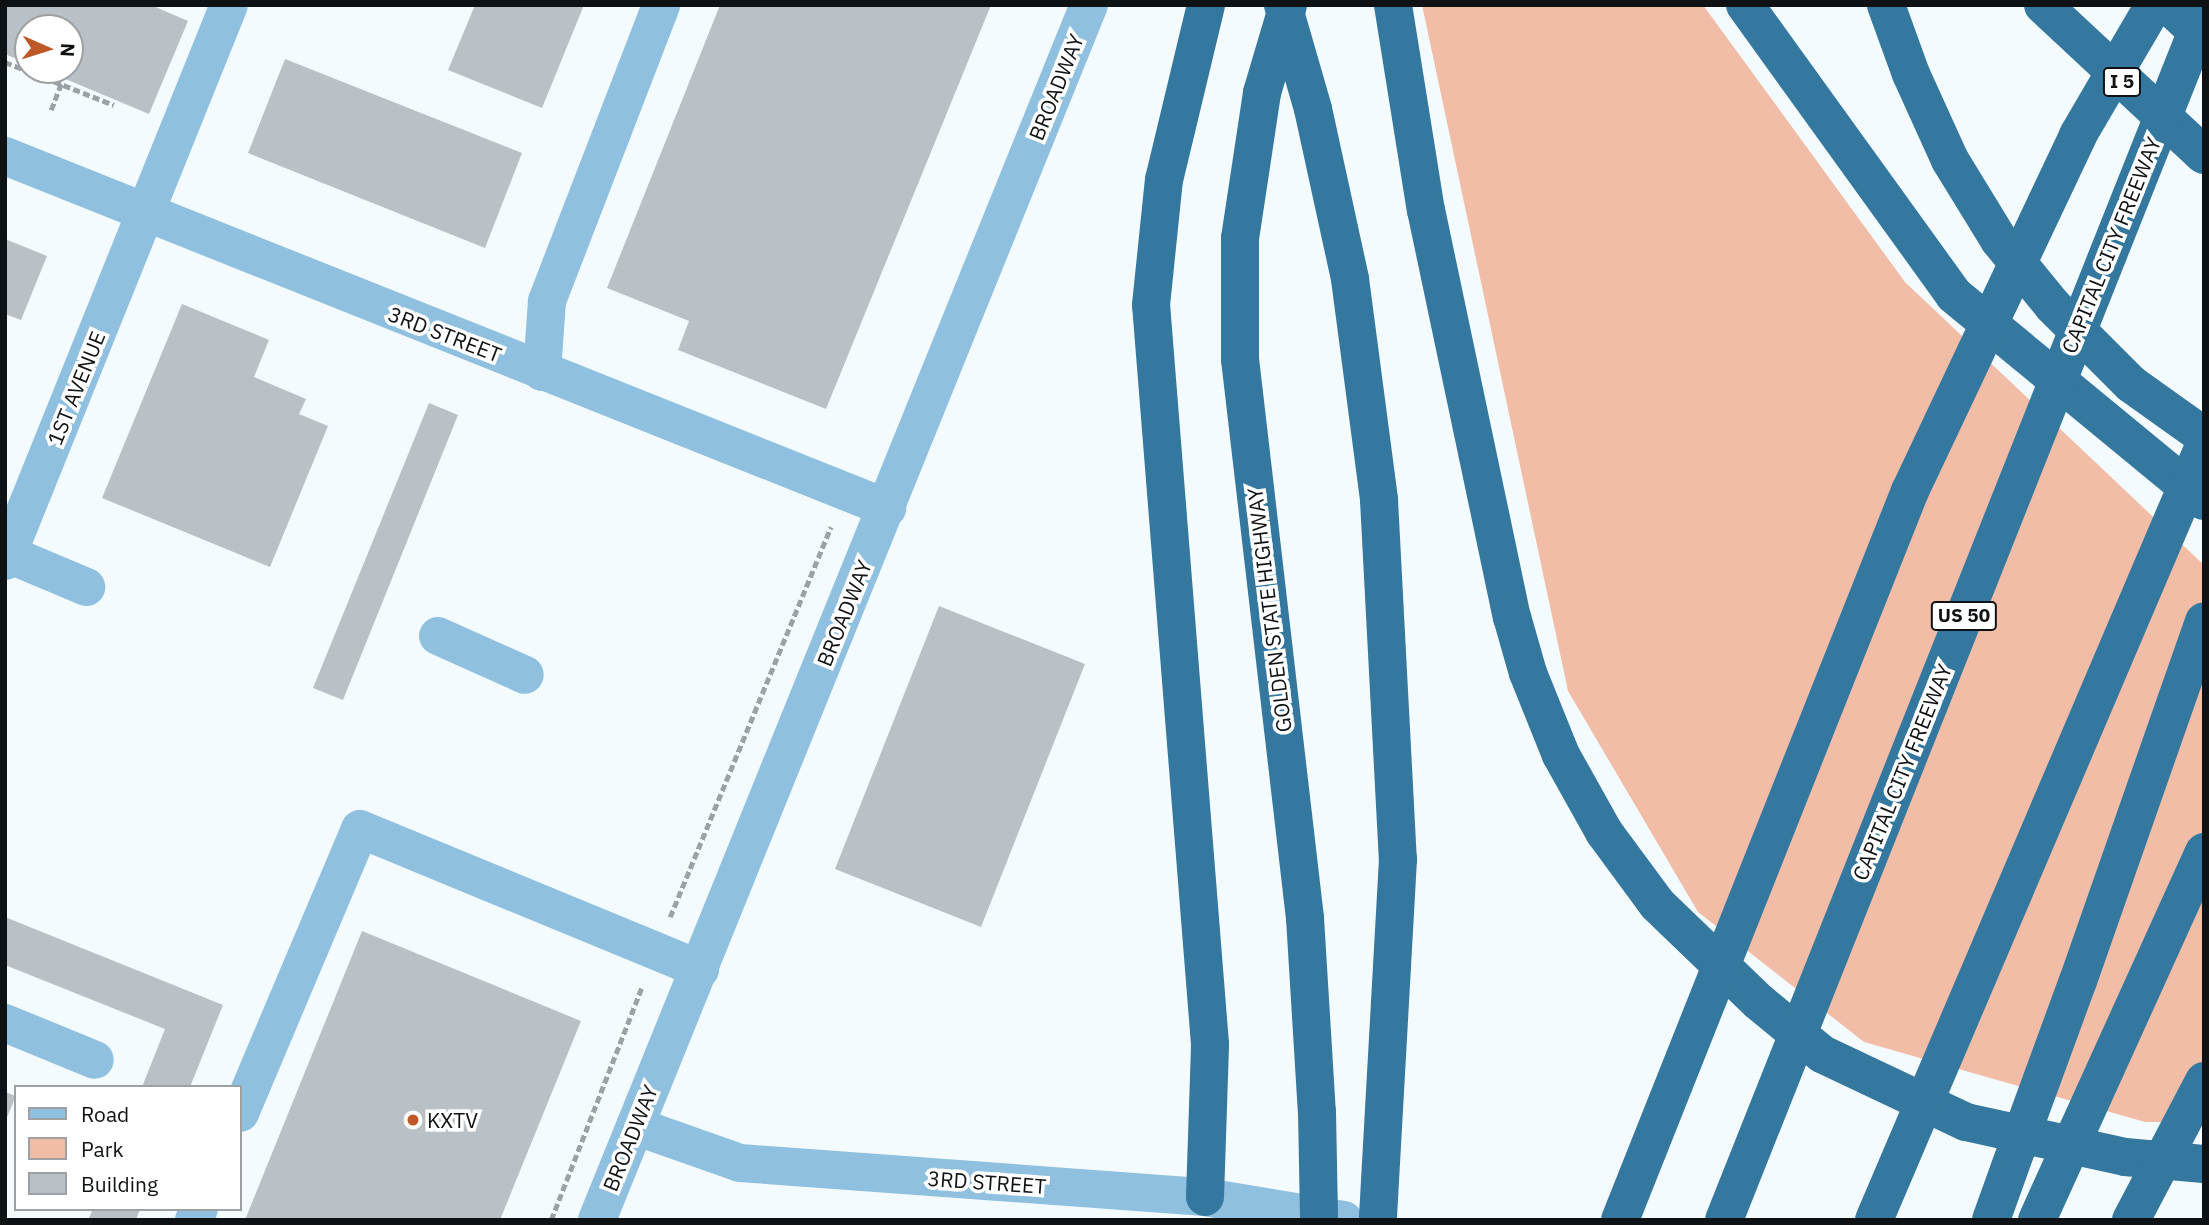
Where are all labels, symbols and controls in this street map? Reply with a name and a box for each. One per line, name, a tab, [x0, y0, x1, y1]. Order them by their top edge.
north arrow	[14, 14, 84, 84]
street label: BROADWAY	[1023, 30, 1089, 144]
text: N	[56, 42, 80, 57]
road number: I 5	[2103, 66, 2141, 97]
street label: CAPITAL CITY FREEWAY	[2056, 133, 2166, 357]
street label: 3RD STREET	[385, 301, 505, 367]
street label: 1ST AVENUE	[42, 327, 110, 449]
street label: GOLDEN STATE HIGHWAY	[1241, 486, 1297, 734]
street label: BROADWAY	[811, 556, 877, 670]
road number: US 50	[1931, 600, 1997, 632]
street label: CAPITAL CITY FREEWAY	[1847, 660, 1957, 884]
street label: BROADWAY	[597, 1081, 663, 1195]
legend	[14, 1085, 242, 1211]
text: Road	[81, 1100, 129, 1128]
place label: KXTV	[427, 1107, 478, 1133]
marker: KXTV	[405, 1112, 421, 1128]
text: Park	[81, 1135, 124, 1163]
street label: 3RD STREET	[927, 1165, 1047, 1199]
text: Building	[81, 1170, 158, 1198]

